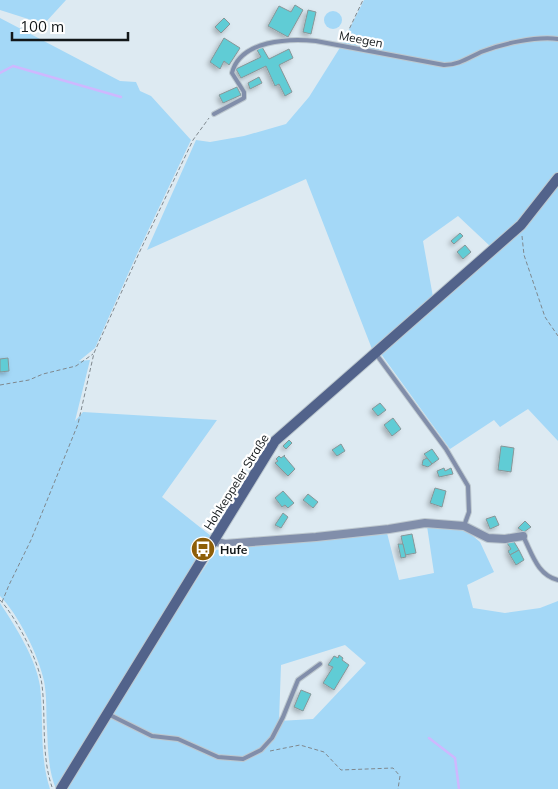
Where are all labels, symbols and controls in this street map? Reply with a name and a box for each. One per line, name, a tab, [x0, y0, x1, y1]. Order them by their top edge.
scale bar	[12, 10, 129, 42]
text: 100 m	[20, 17, 64, 36]
street label: Meegen	[338, 27, 384, 51]
street label: Hohkeppeler Straße	[200, 431, 272, 533]
bus stop icon: Hufe	[190, 536, 216, 562]
place label: Hufe	[220, 542, 248, 557]

